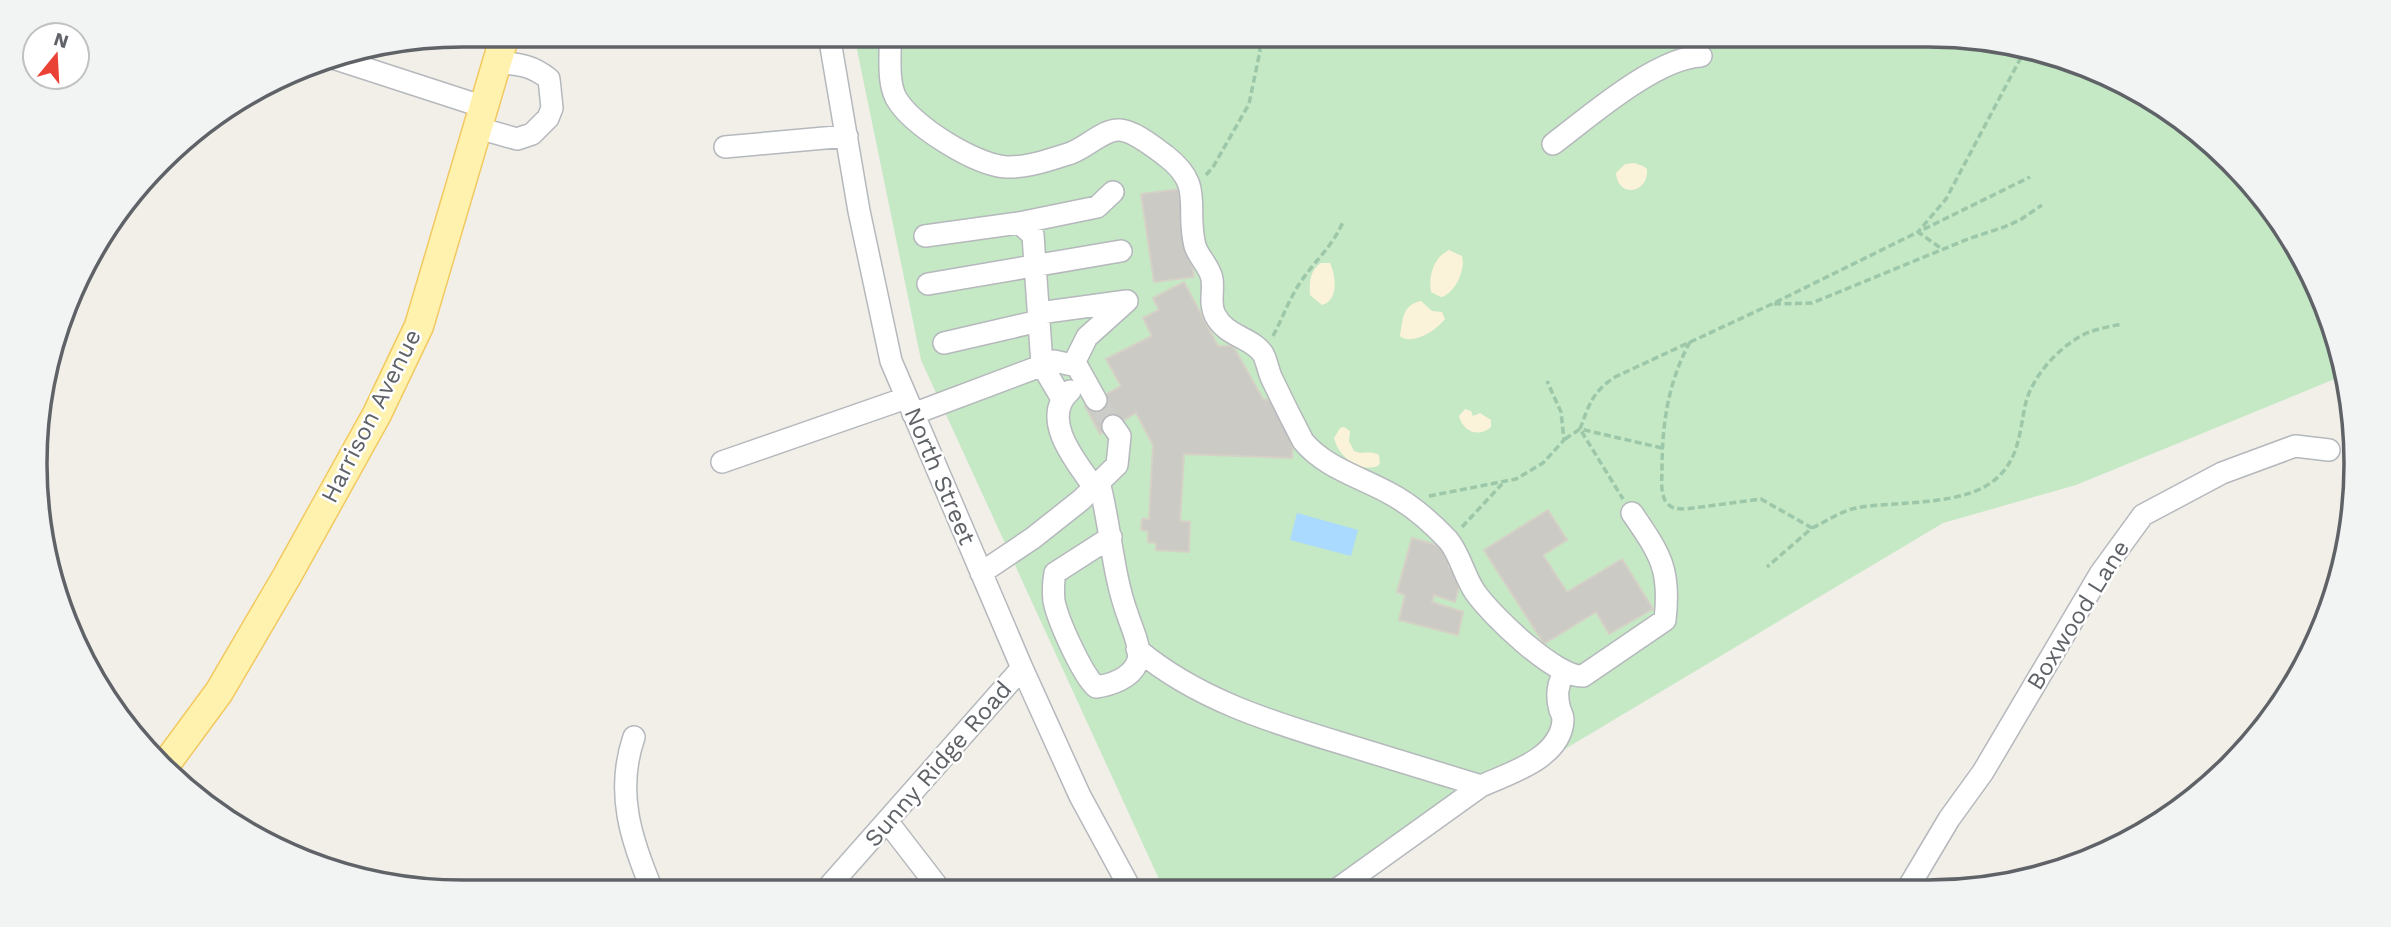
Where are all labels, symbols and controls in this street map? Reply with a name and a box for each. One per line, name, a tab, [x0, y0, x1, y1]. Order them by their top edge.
north arrow	[21, 21, 91, 91]
text: N	[51, 27, 71, 53]
street label: Harrison Avenue	[315, 325, 427, 507]
street label: North Street	[899, 403, 981, 549]
street label: Boxwood Lane	[2021, 535, 2135, 695]
street label: Sunny Ridge Road	[859, 676, 1017, 852]

